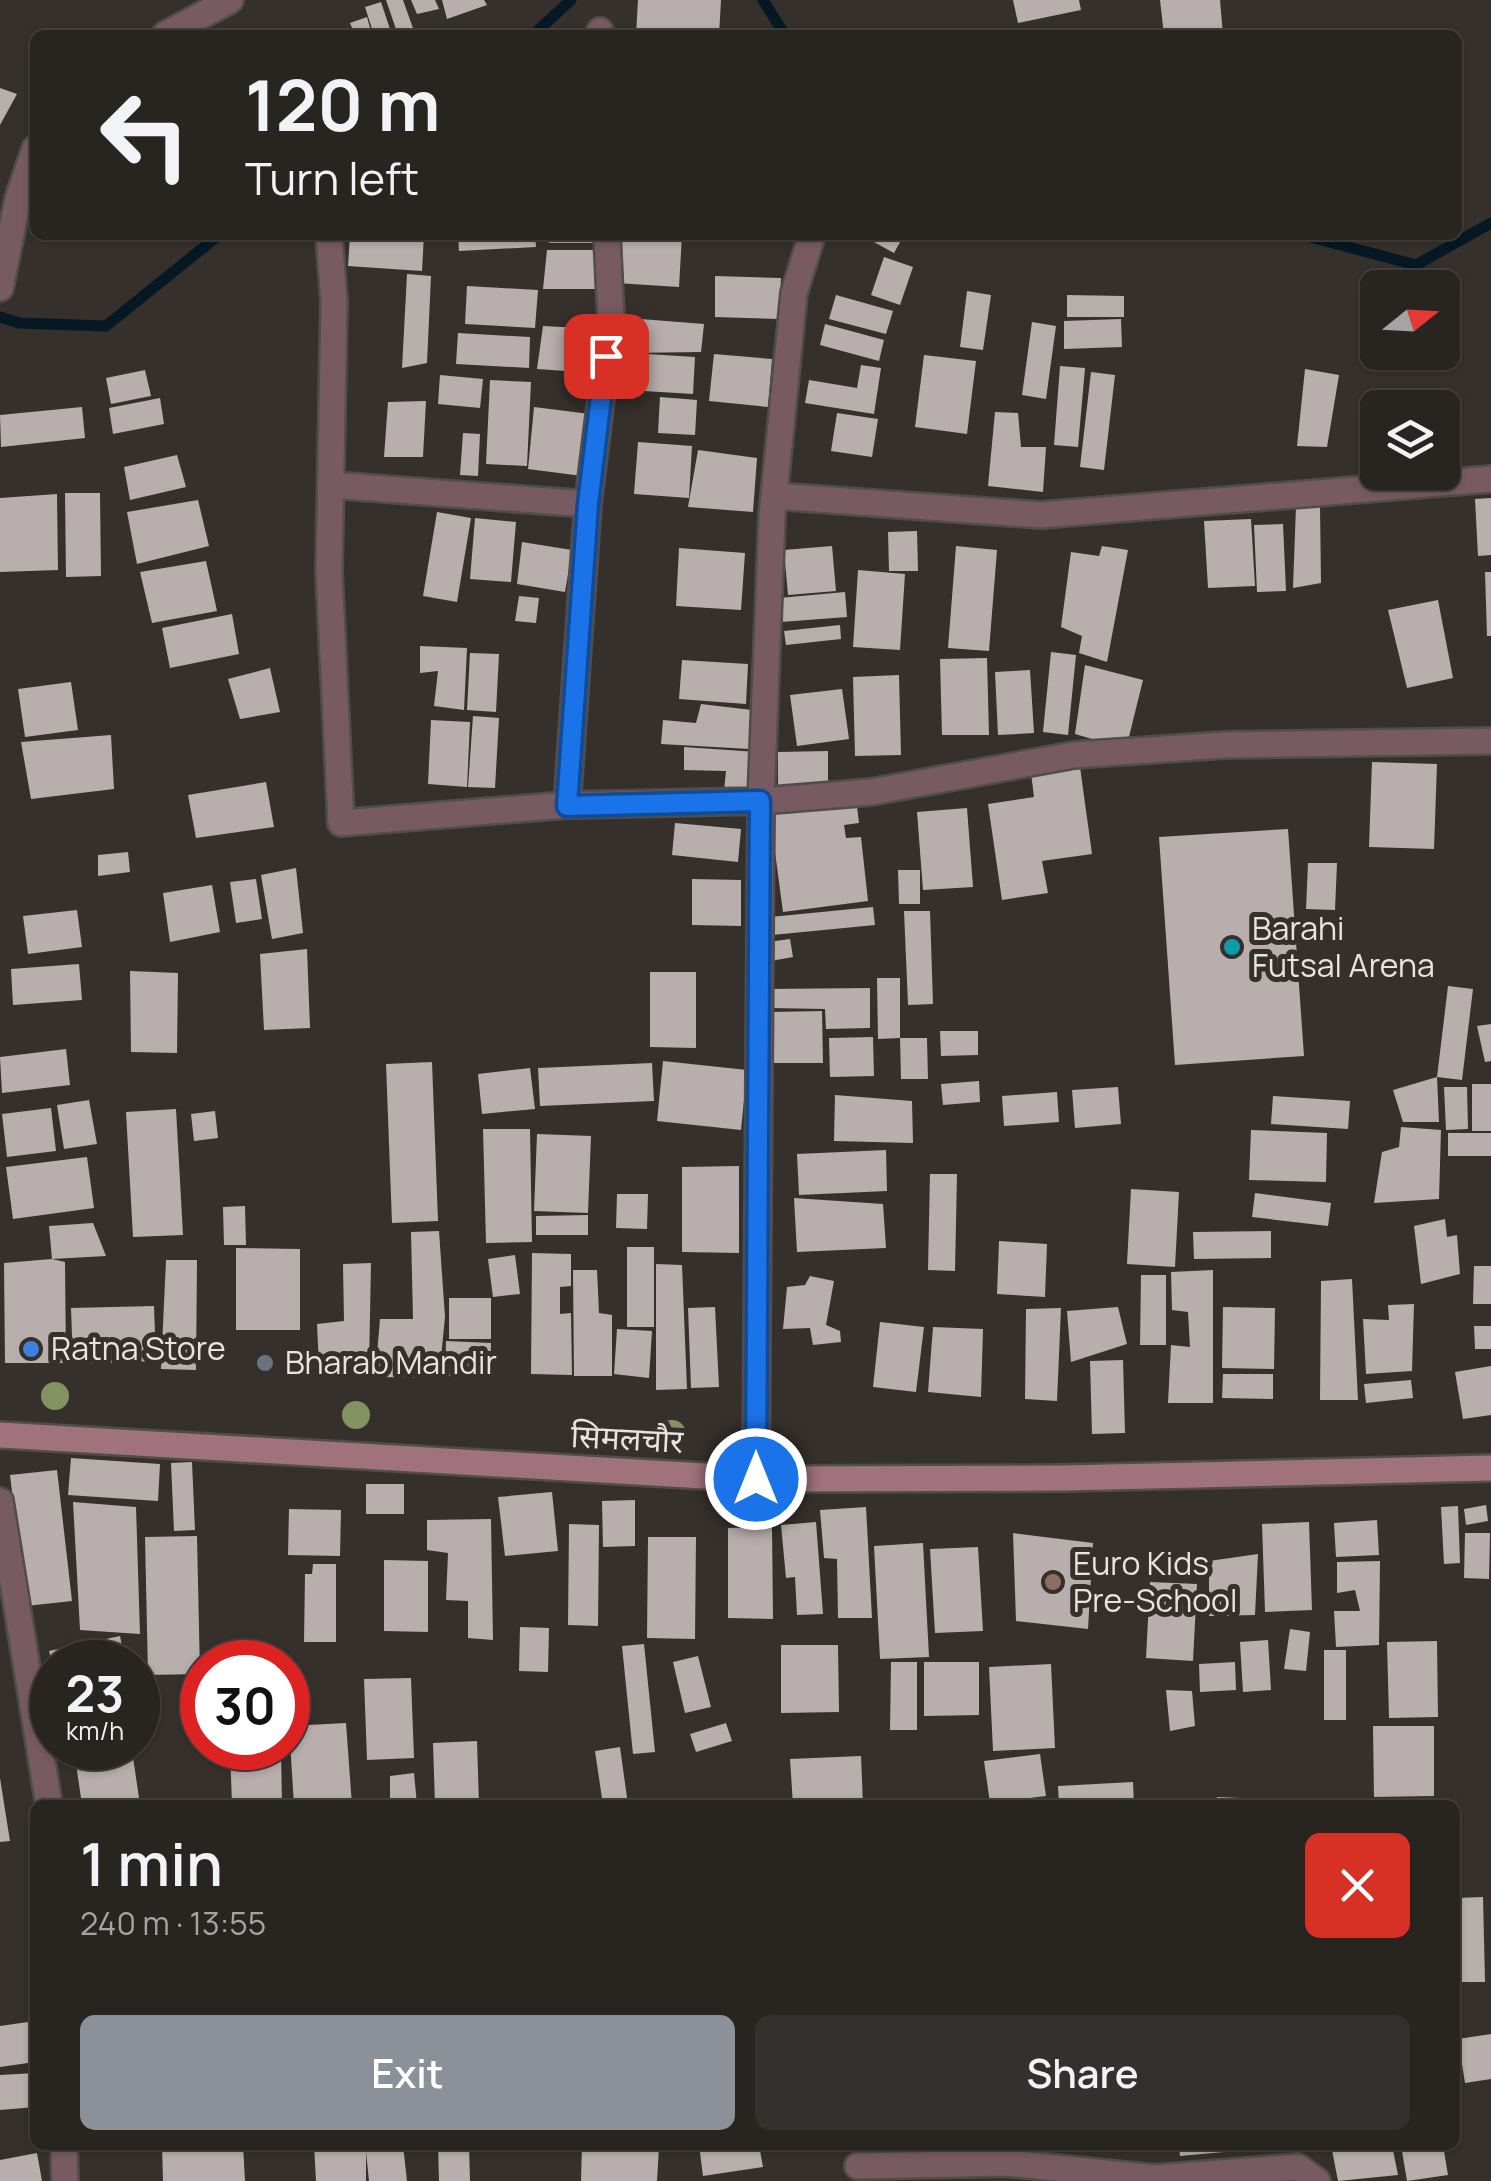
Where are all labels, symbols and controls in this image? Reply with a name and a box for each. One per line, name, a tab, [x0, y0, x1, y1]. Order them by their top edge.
text: 120 m	[245, 56, 440, 152]
icon: left	[80, 70, 210, 200]
text: Turn left	[245, 147, 419, 209]
north arrow	[1360, 270, 1460, 370]
map controls	[1360, 270, 1460, 490]
pin	[564, 314, 649, 399]
icon: arrive	[579, 329, 634, 384]
button: layers	[1360, 390, 1460, 490]
place label: Barahi Futsal Arena	[1252, 906, 1435, 987]
marker: Barahi Futsal Arena	[1221, 936, 1243, 958]
place label: Ratna Store	[51, 1326, 226, 1370]
marker: Ratna Store	[20, 1338, 42, 1360]
place label: Bharab Mandir	[285, 1340, 497, 1384]
marker: Bharab Mandir	[254, 1352, 276, 1374]
street label: सिमलचौर	[570, 1413, 685, 1463]
position arrow	[704, 1427, 808, 1531]
place label: Euro Kids Pre-School	[1073, 1541, 1237, 1622]
marker: Euro Kids Pre-School	[1042, 1571, 1064, 1593]
speed limit sign: 30	[180, 1640, 310, 1770]
text: 23	[66, 1659, 124, 1727]
text: km/h	[66, 1713, 124, 1748]
text: 1 min	[80, 1822, 223, 1904]
button: close	[1305, 1833, 1410, 1938]
text: 240 m · 13:55	[80, 1901, 266, 1945]
button: Exit	[80, 2015, 735, 2130]
button: Share	[755, 2015, 1410, 2130]

